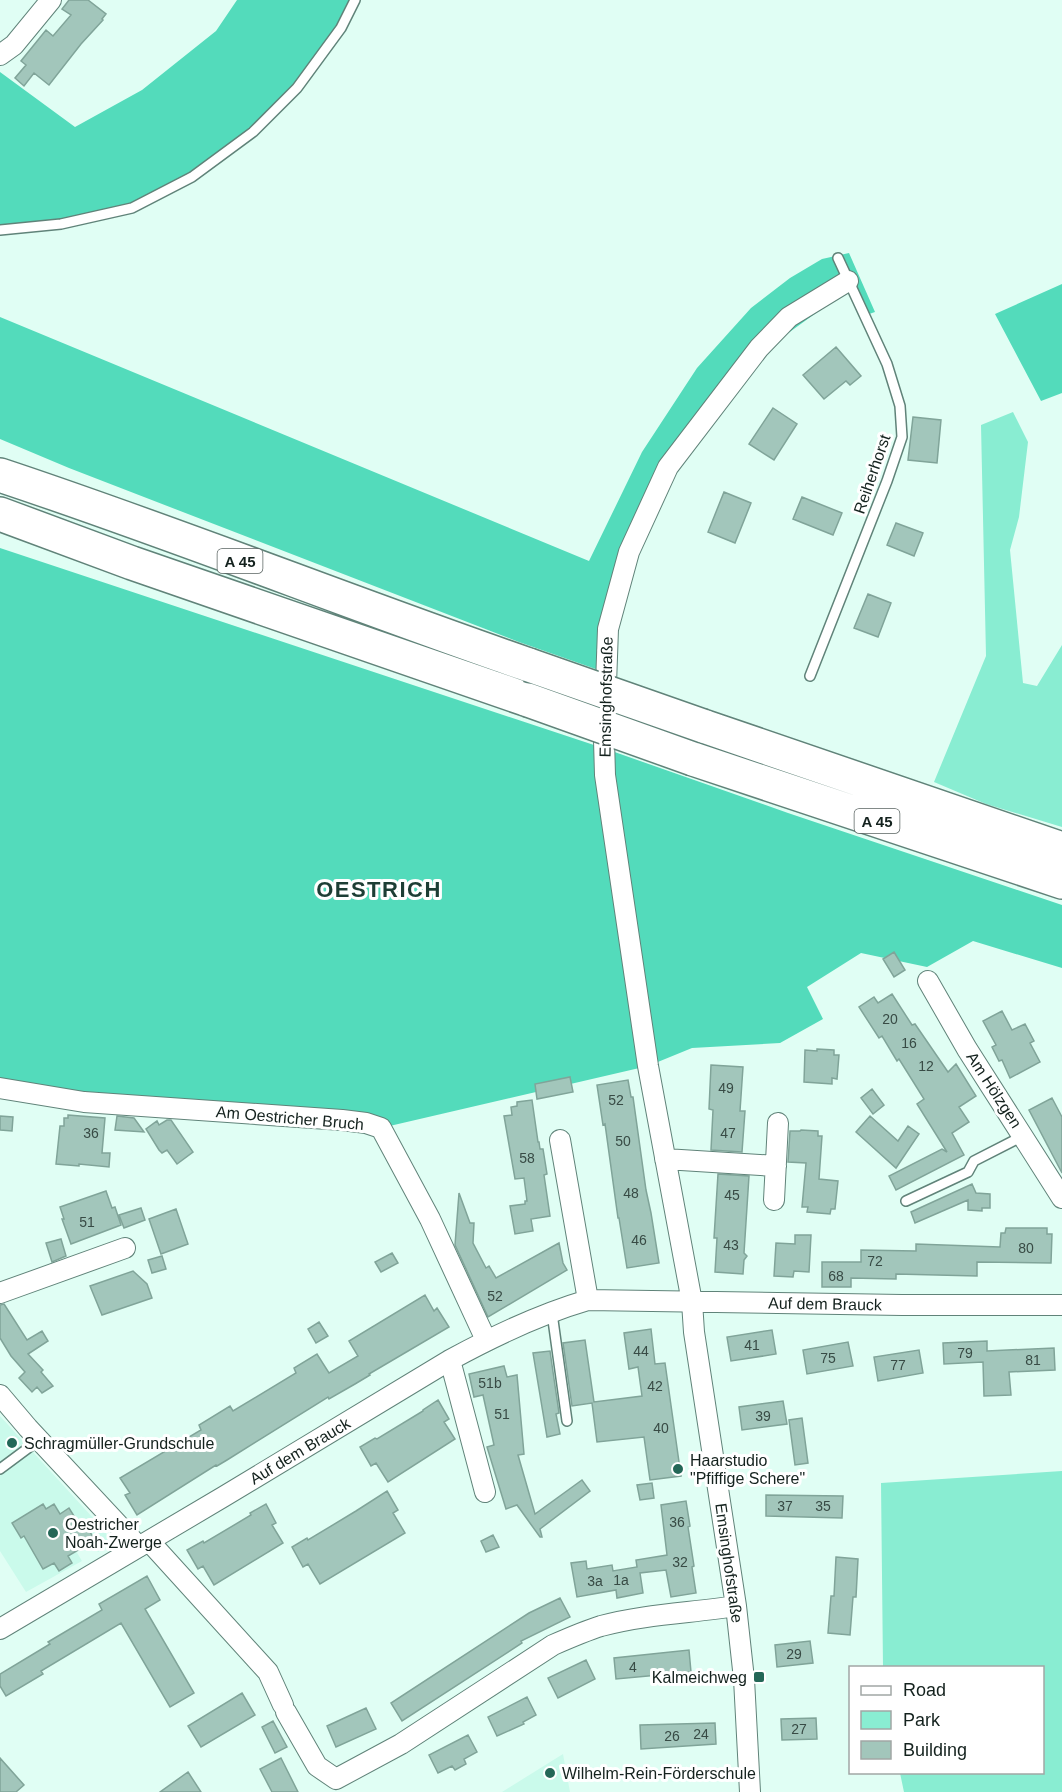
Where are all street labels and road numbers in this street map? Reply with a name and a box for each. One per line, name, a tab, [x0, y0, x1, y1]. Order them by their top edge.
street label: Reiherhorst	[851, 432, 894, 516]
road number: A 45	[218, 549, 262, 573]
street label: Emsinghofstraße	[596, 636, 616, 758]
road number: A 45	[854, 809, 900, 833]
street label: Am Hölzgen	[963, 1049, 1025, 1131]
street label: Am Oestricher Bruch	[215, 1103, 365, 1133]
street label: Auf dem Brauck	[768, 1295, 883, 1314]
street label: Auf dem Brauck	[247, 1414, 354, 1488]
street label: Emsinghofstraße	[712, 1502, 746, 1624]

